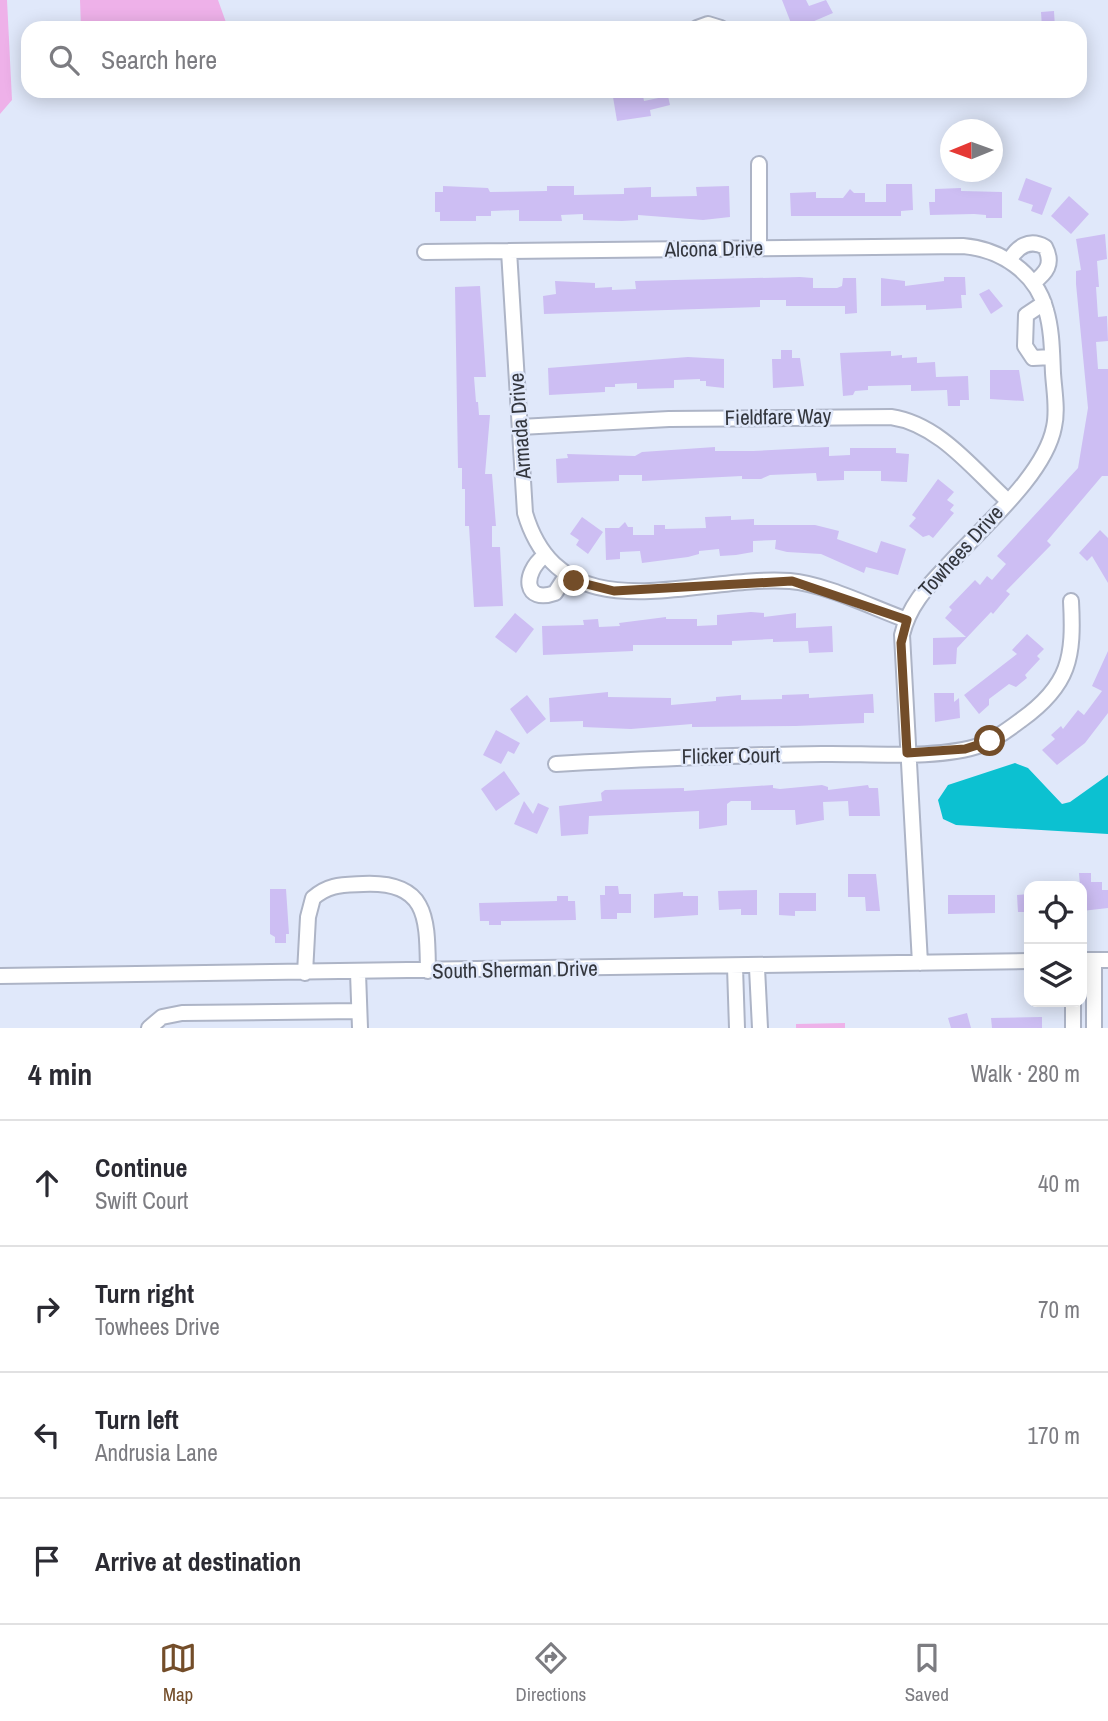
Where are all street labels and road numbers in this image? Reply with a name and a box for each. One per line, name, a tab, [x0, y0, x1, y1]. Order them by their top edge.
street label: Alcona Drive	[663, 233, 764, 264]
street label: Armada Drive	[501, 372, 538, 481]
street label: Fieldfare Way	[724, 401, 832, 432]
street label: Towhees Drive	[912, 499, 1010, 603]
street label: Flicker Court	[681, 740, 781, 771]
street label: South Sherman Drive	[432, 954, 598, 985]

